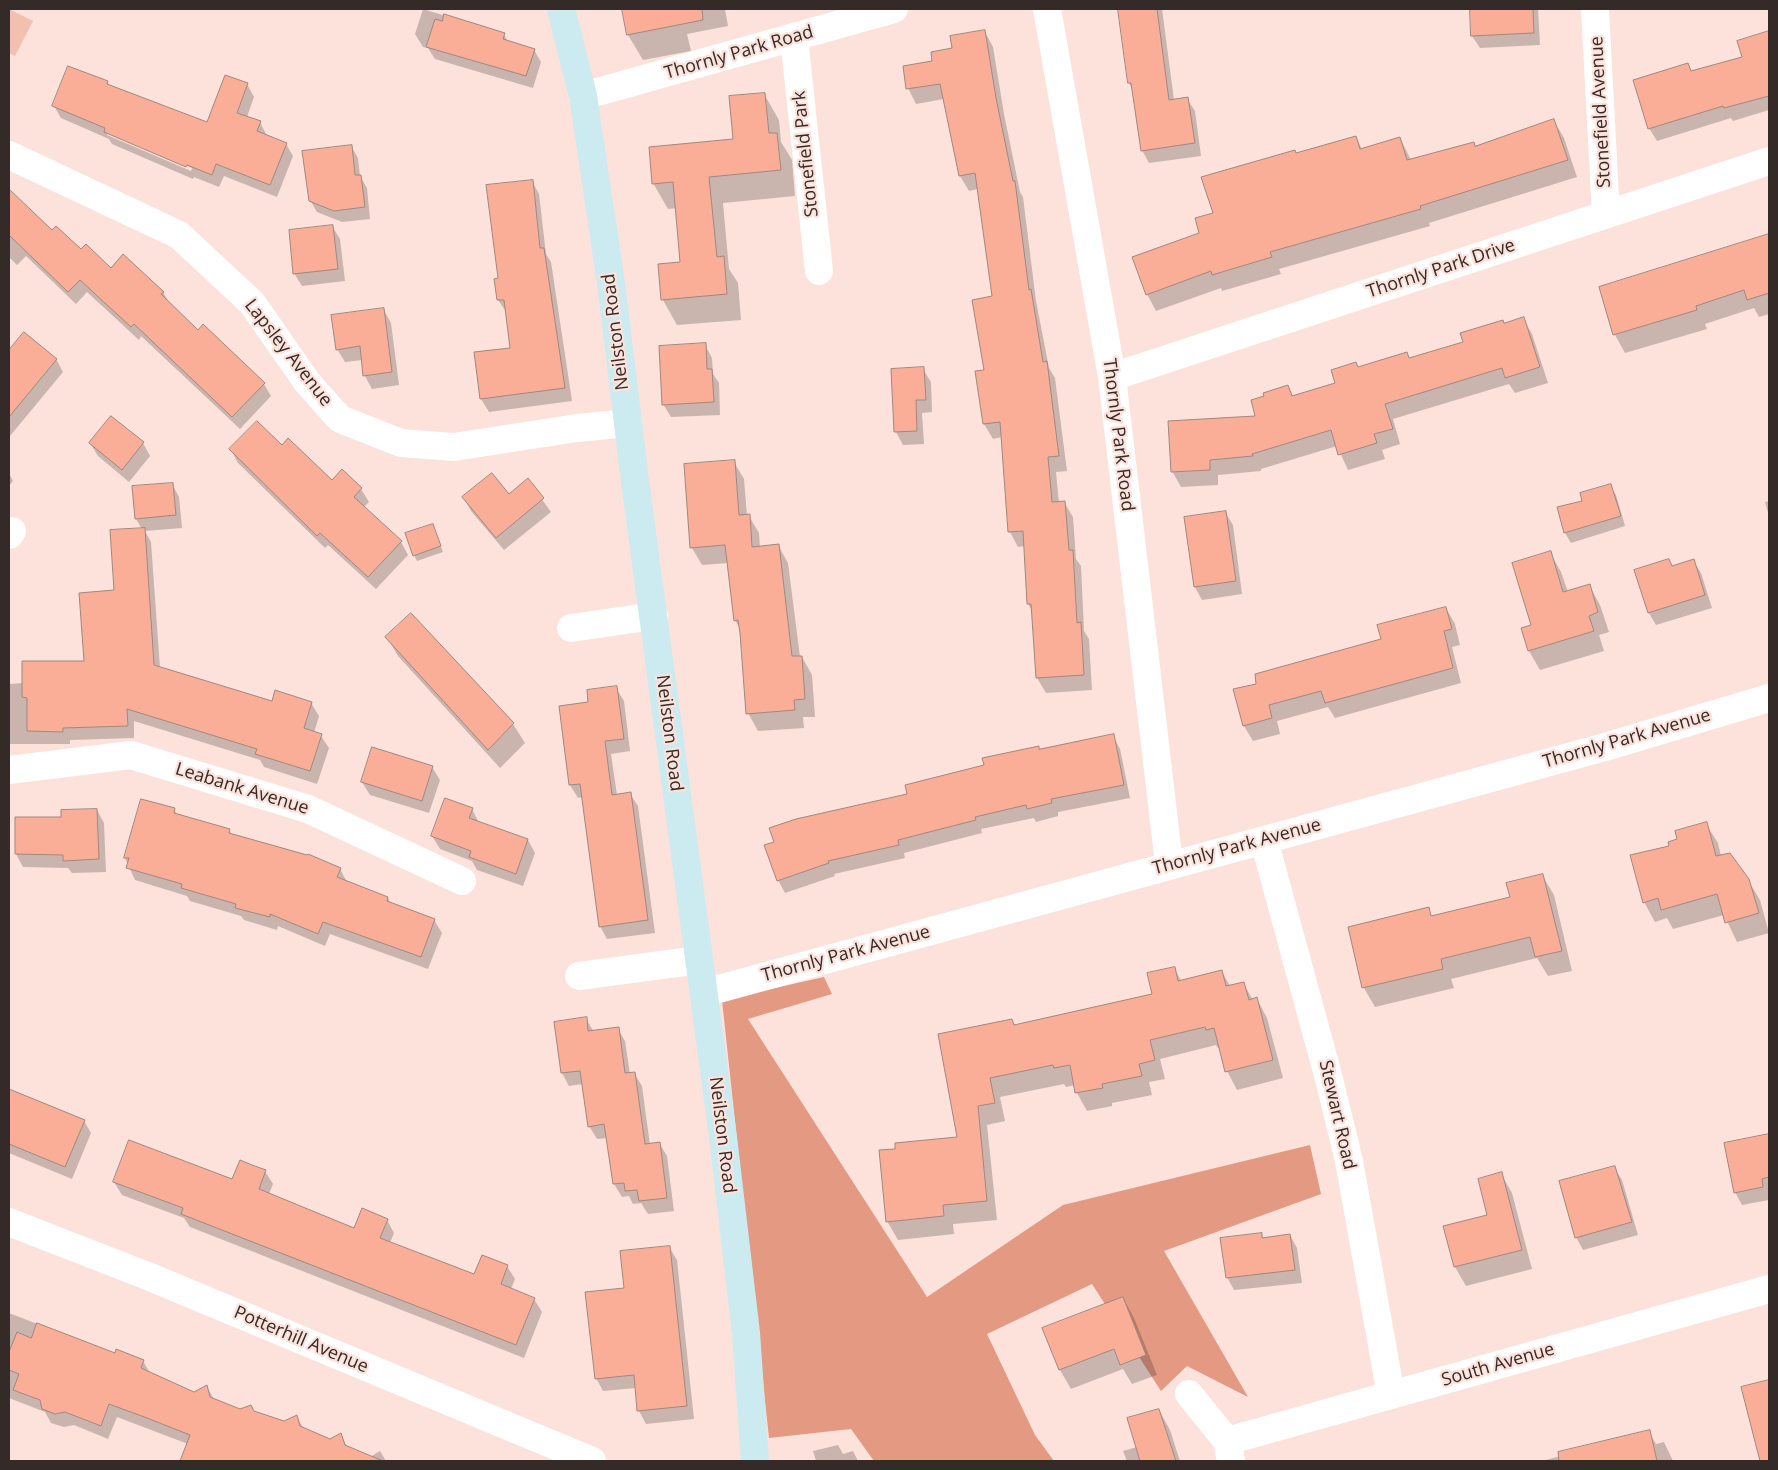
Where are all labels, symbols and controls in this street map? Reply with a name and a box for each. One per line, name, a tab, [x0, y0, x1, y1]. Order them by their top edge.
street label: Thornly Park Road	[662, 21, 816, 85]
street label: Stonefield Avenue	[1586, 36, 1616, 188]
street label: Stonefield Park	[789, 90, 823, 218]
street label: Thornly Park Drive	[1364, 235, 1518, 303]
street label: Neilston Road	[598, 273, 634, 391]
street label: Lapsley Avenue	[239, 295, 337, 411]
street label: Thornly Park Road	[1098, 357, 1138, 513]
street label: Neilston Road	[651, 674, 687, 792]
street label: Thornly Park Avenue	[1541, 705, 1713, 773]
street label: Leabank Avenue	[173, 758, 311, 820]
street label: Thornly Park Avenue	[1150, 814, 1324, 880]
street label: Thornly Park Avenue	[759, 921, 933, 987]
street label: Stewart Road	[1314, 1058, 1360, 1172]
street label: Neilston Road	[704, 1076, 740, 1194]
street label: Potterhill Avenue	[231, 1302, 371, 1378]
street label: South Avenue	[1439, 1339, 1557, 1391]

